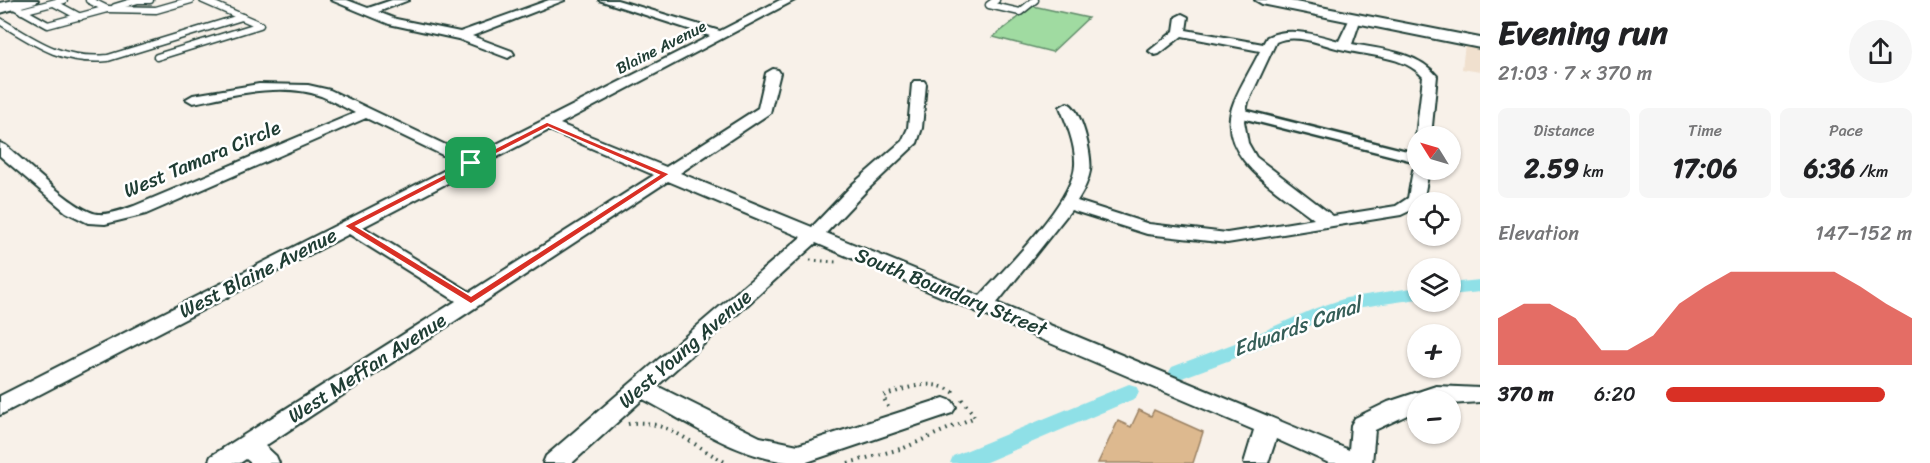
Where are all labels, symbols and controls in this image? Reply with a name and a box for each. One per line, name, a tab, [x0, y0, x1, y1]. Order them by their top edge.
text: Evening run	[1498, 4, 1668, 62]
street label: Blaine Avenue	[610, 12, 712, 82]
button: share	[1849, 20, 1912, 83]
text: 21:03 · 7 × 370 m	[1498, 56, 1652, 91]
street label: West Tamara Circle	[118, 110, 287, 208]
text: Distance	[1534, 116, 1594, 145]
text: Time	[1688, 116, 1722, 145]
text: Pace	[1829, 116, 1863, 145]
north arrow	[1407, 126, 1461, 180]
map controls	[1407, 126, 1461, 444]
pin	[445, 137, 496, 188]
text: 2.59	[1524, 145, 1579, 191]
text: 17:06	[1672, 145, 1738, 191]
text: 6:36	[1804, 145, 1855, 191]
icon: arrive	[454, 146, 487, 179]
text: km	[1579, 157, 1604, 186]
text: /km	[1855, 157, 1888, 186]
button: locate	[1407, 192, 1461, 246]
text: Elevation	[1498, 216, 1579, 251]
text: 147–152 m	[1815, 216, 1912, 251]
street label: West Blaine Avenue	[173, 218, 343, 328]
street label: South Boundary Street	[850, 237, 1053, 347]
button: layers	[1407, 258, 1461, 312]
street label: West Young Avenue	[610, 280, 760, 417]
water label: Edwards Canal	[1227, 284, 1371, 368]
street label: West Meffan Avenue	[280, 303, 454, 433]
button: +	[1407, 324, 1461, 378]
text: 370 m	[1498, 377, 1554, 412]
text: 6:20	[1594, 377, 1636, 412]
button: −	[1407, 390, 1461, 444]

